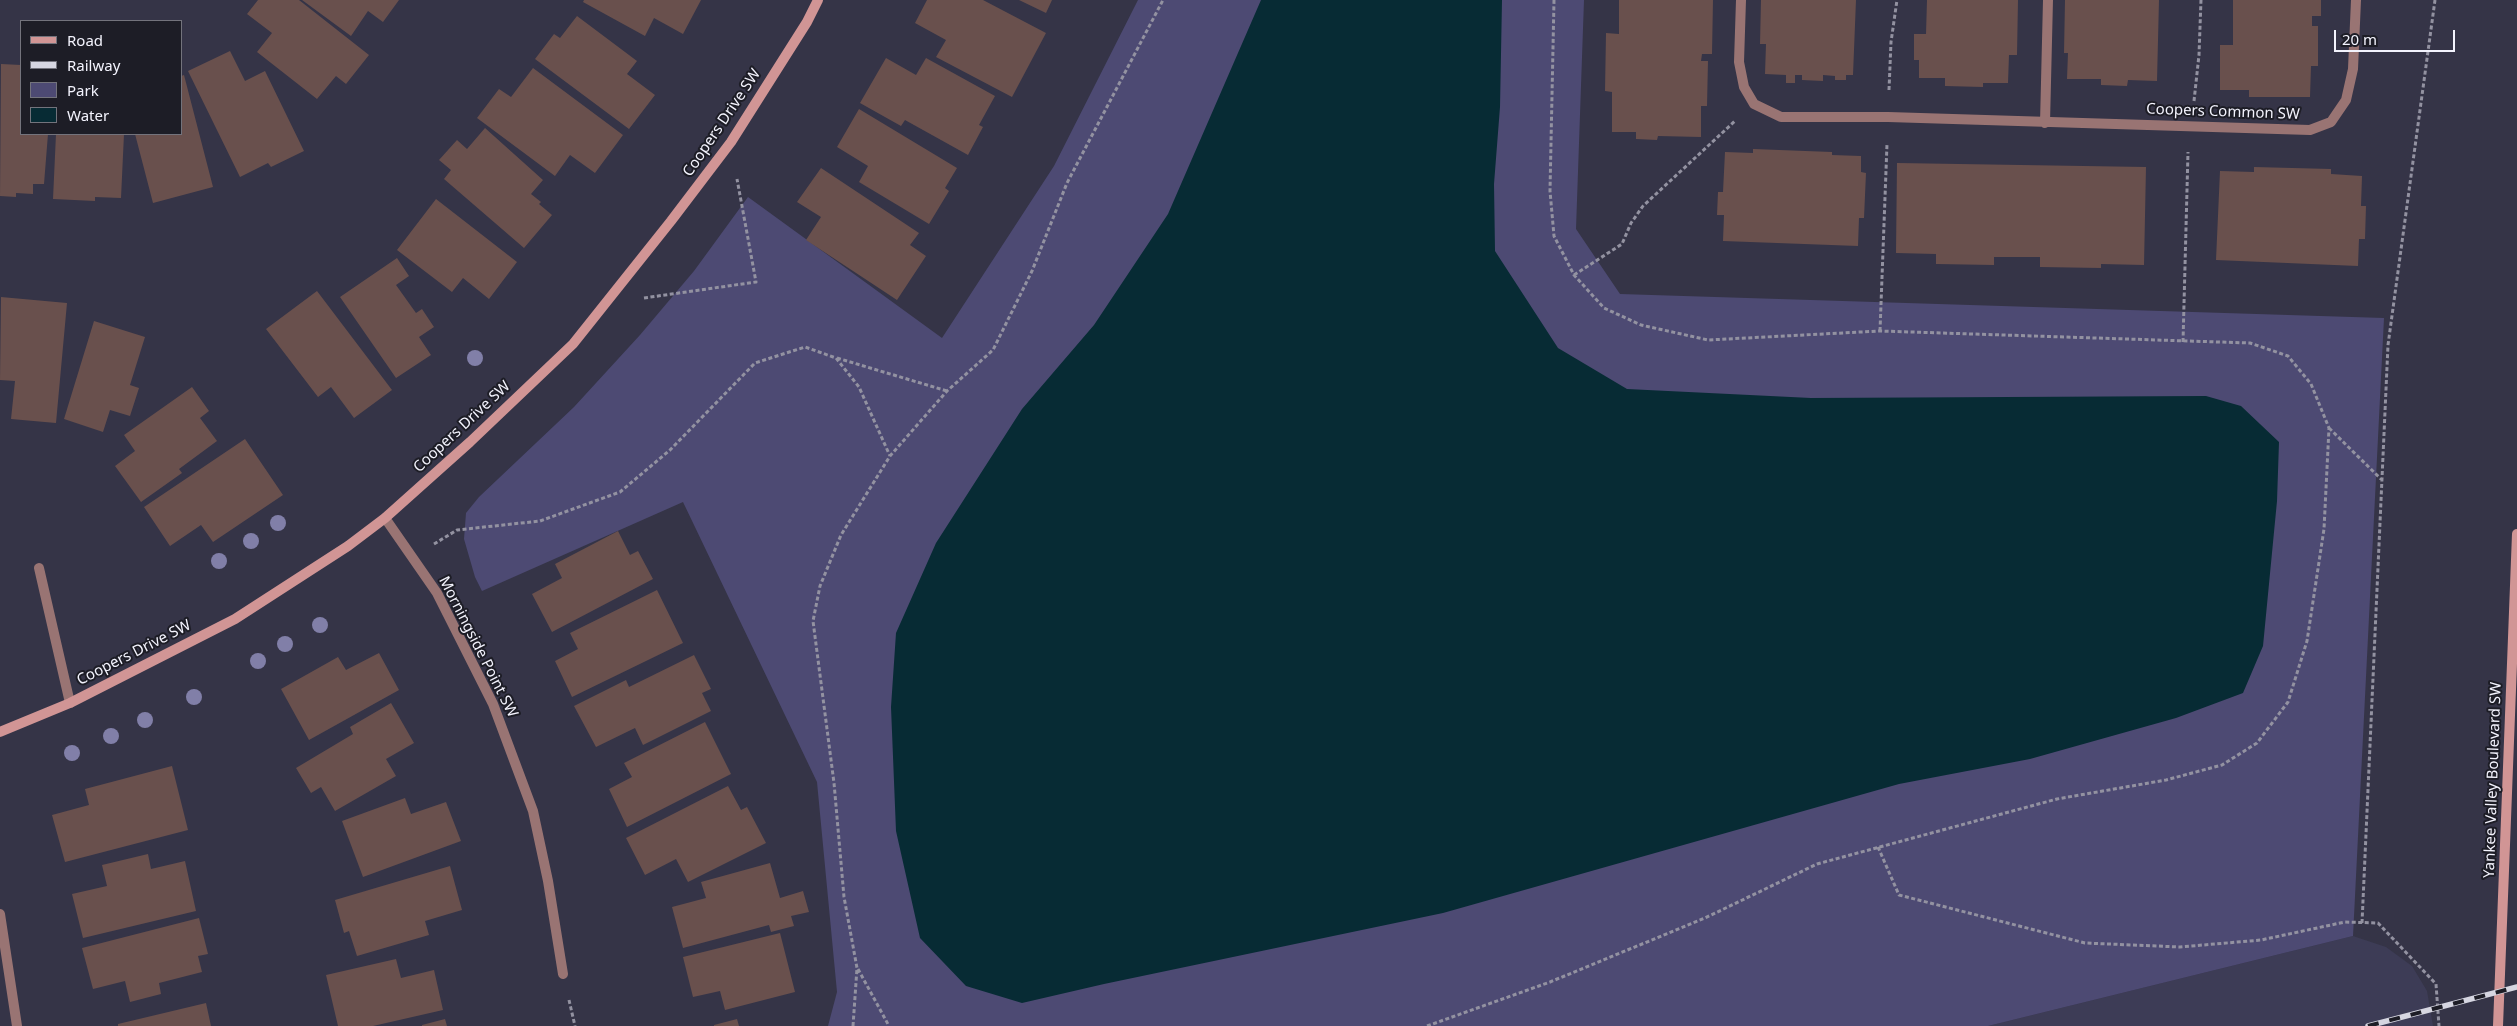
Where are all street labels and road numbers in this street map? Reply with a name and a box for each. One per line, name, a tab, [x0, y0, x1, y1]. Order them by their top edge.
street label: Coopers Drive SW	[679, 66, 765, 180]
street label: Coopers Common SW	[2146, 100, 2300, 124]
street label: Coopers Drive SW	[410, 378, 514, 476]
street label: Morningside Point SW	[435, 573, 521, 721]
street label: Coopers Drive SW	[74, 616, 194, 690]
street label: Yankee Valley Boulevard SW	[2481, 682, 2505, 878]

